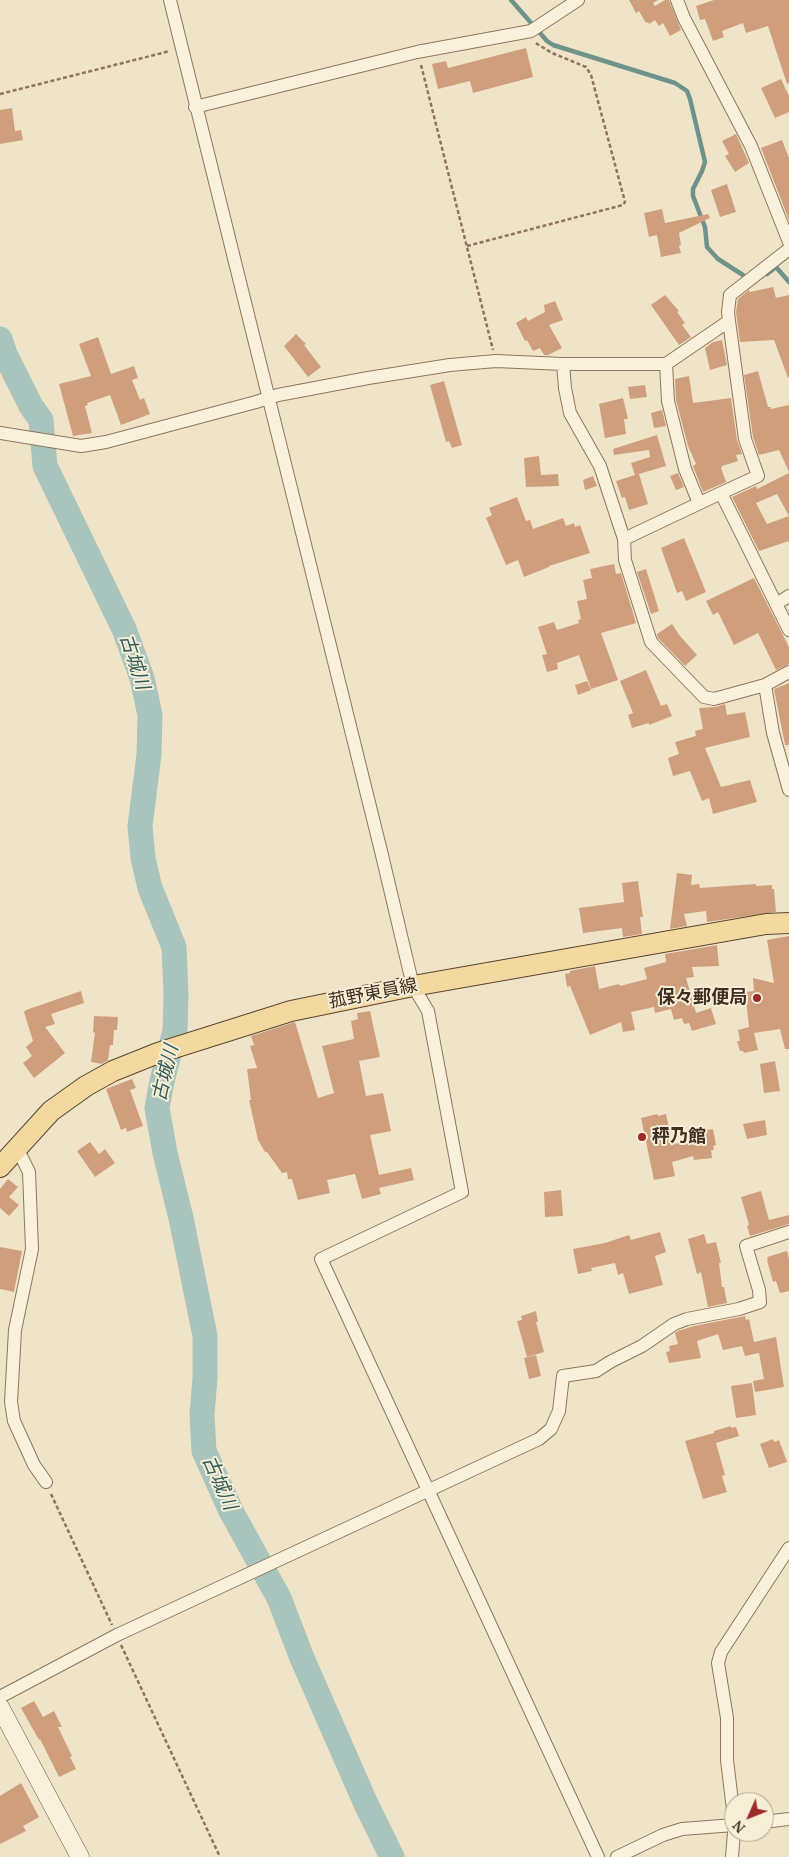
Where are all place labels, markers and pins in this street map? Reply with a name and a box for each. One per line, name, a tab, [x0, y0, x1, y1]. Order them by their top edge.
place label: 保々郵便局	[657, 987, 747, 1009]
marker: 保々郵便局	[751, 992, 763, 1004]
place label: 秤乃館	[652, 1126, 706, 1148]
marker: 秤乃館	[636, 1131, 648, 1143]

